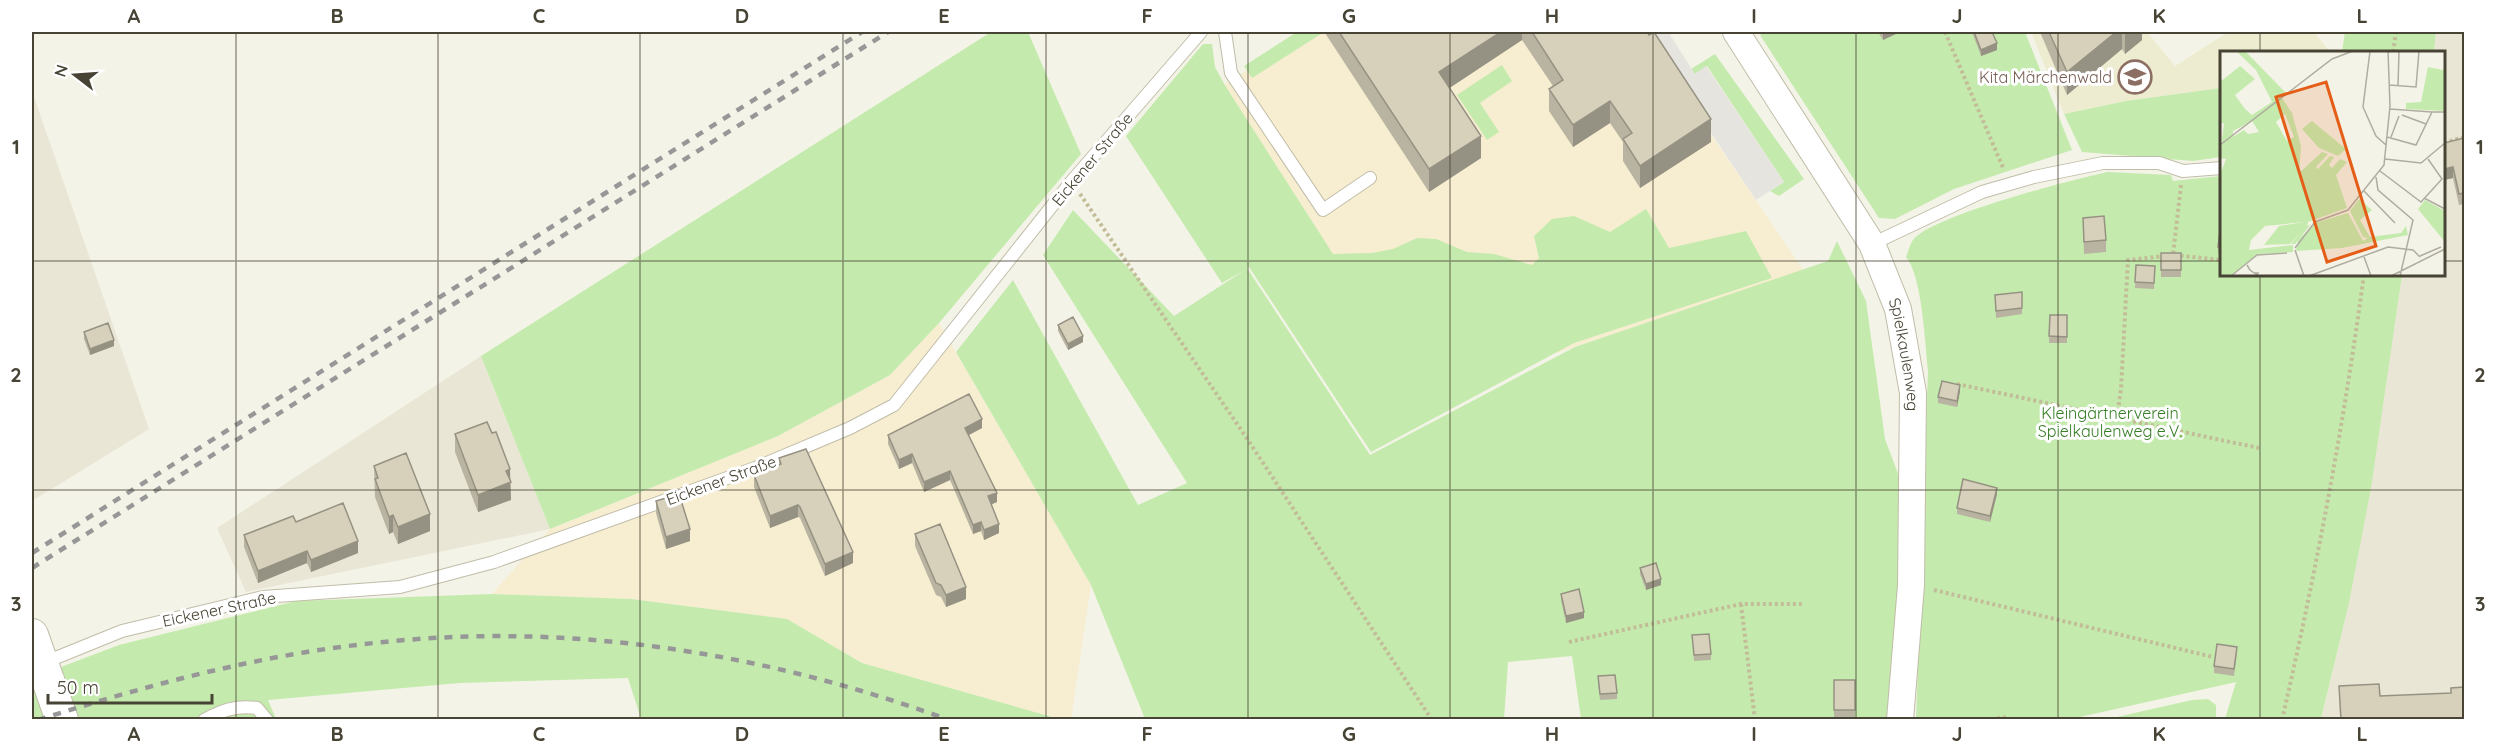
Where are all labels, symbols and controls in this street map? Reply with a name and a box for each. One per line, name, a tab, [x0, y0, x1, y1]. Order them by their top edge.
text: A	[128, 3, 141, 28]
text: B	[330, 3, 344, 28]
text: C	[533, 3, 546, 28]
text: D	[735, 3, 749, 28]
text: E	[938, 3, 950, 28]
text: F	[1141, 3, 1153, 28]
text: G	[1342, 3, 1356, 28]
text: H	[1545, 3, 1559, 28]
text: I	[1751, 3, 1757, 28]
text: J	[1951, 3, 1963, 28]
text: K	[2152, 3, 2166, 28]
text: L	[2356, 3, 2368, 28]
north arrow	[45, 45, 105, 105]
inset map	[2220, 51, 2445, 276]
school or university icon: Kita Märchenwald	[2117, 59, 2153, 95]
text: N	[49, 62, 72, 79]
place label: Kita Märchenwald	[1979, 67, 2112, 87]
street label: Eickener Straße	[1047, 108, 1137, 210]
text: 1	[12, 134, 20, 159]
text: 1	[2476, 134, 2484, 159]
street label: Spielkaulenweg	[1885, 295, 1923, 411]
text: 2	[10, 362, 22, 387]
text: 2	[2474, 362, 2486, 387]
park label: Kleingärtnerverein Spielkaulenweg e.V.	[2038, 403, 2182, 441]
street label: Eickener Straße	[663, 451, 779, 509]
street label: Eickener Straße	[160, 587, 278, 631]
text: 3	[11, 591, 21, 616]
text: 3	[2475, 591, 2485, 616]
scale bar	[48, 667, 212, 705]
text: 50 m	[57, 676, 99, 699]
text: A	[128, 721, 141, 746]
text: B	[330, 721, 344, 746]
text: C	[533, 721, 546, 746]
text: D	[735, 721, 749, 746]
text: E	[938, 721, 950, 746]
text: F	[1141, 721, 1153, 746]
text: G	[1342, 721, 1356, 746]
text: H	[1545, 721, 1559, 746]
text: I	[1751, 721, 1757, 746]
text: J	[1951, 721, 1963, 746]
text: K	[2152, 721, 2166, 746]
text: L	[2356, 721, 2368, 746]

